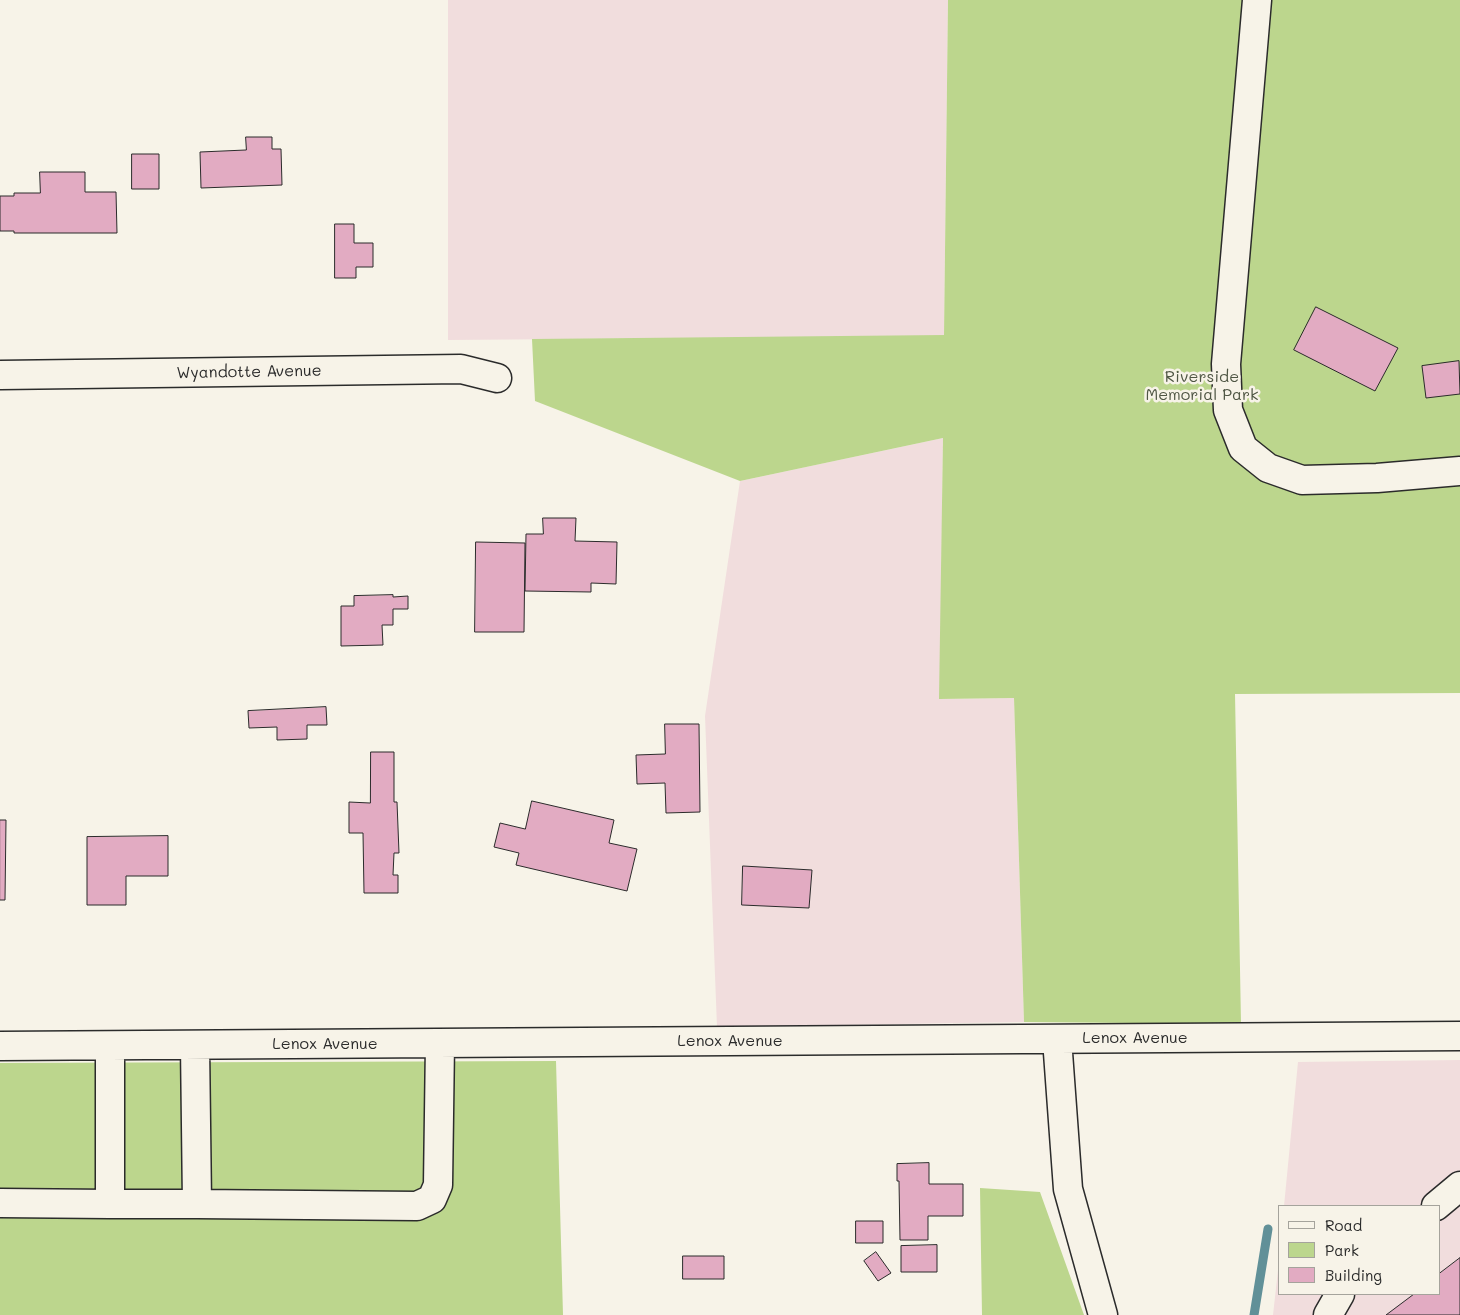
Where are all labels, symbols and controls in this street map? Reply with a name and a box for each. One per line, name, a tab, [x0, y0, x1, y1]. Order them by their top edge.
street label: Wyandotte Avenue	[176, 361, 322, 383]
park label: Riverside Memorial Park	[1145, 367, 1259, 405]
street label: Lenox Avenue	[1082, 1028, 1188, 1048]
street label: Lenox Avenue	[677, 1031, 783, 1051]
street label: Lenox Avenue	[272, 1034, 378, 1054]
legend	[1278, 1205, 1440, 1295]
text: Road	[1325, 1215, 1362, 1235]
text: Park	[1325, 1240, 1359, 1260]
text: Building	[1325, 1265, 1382, 1285]

